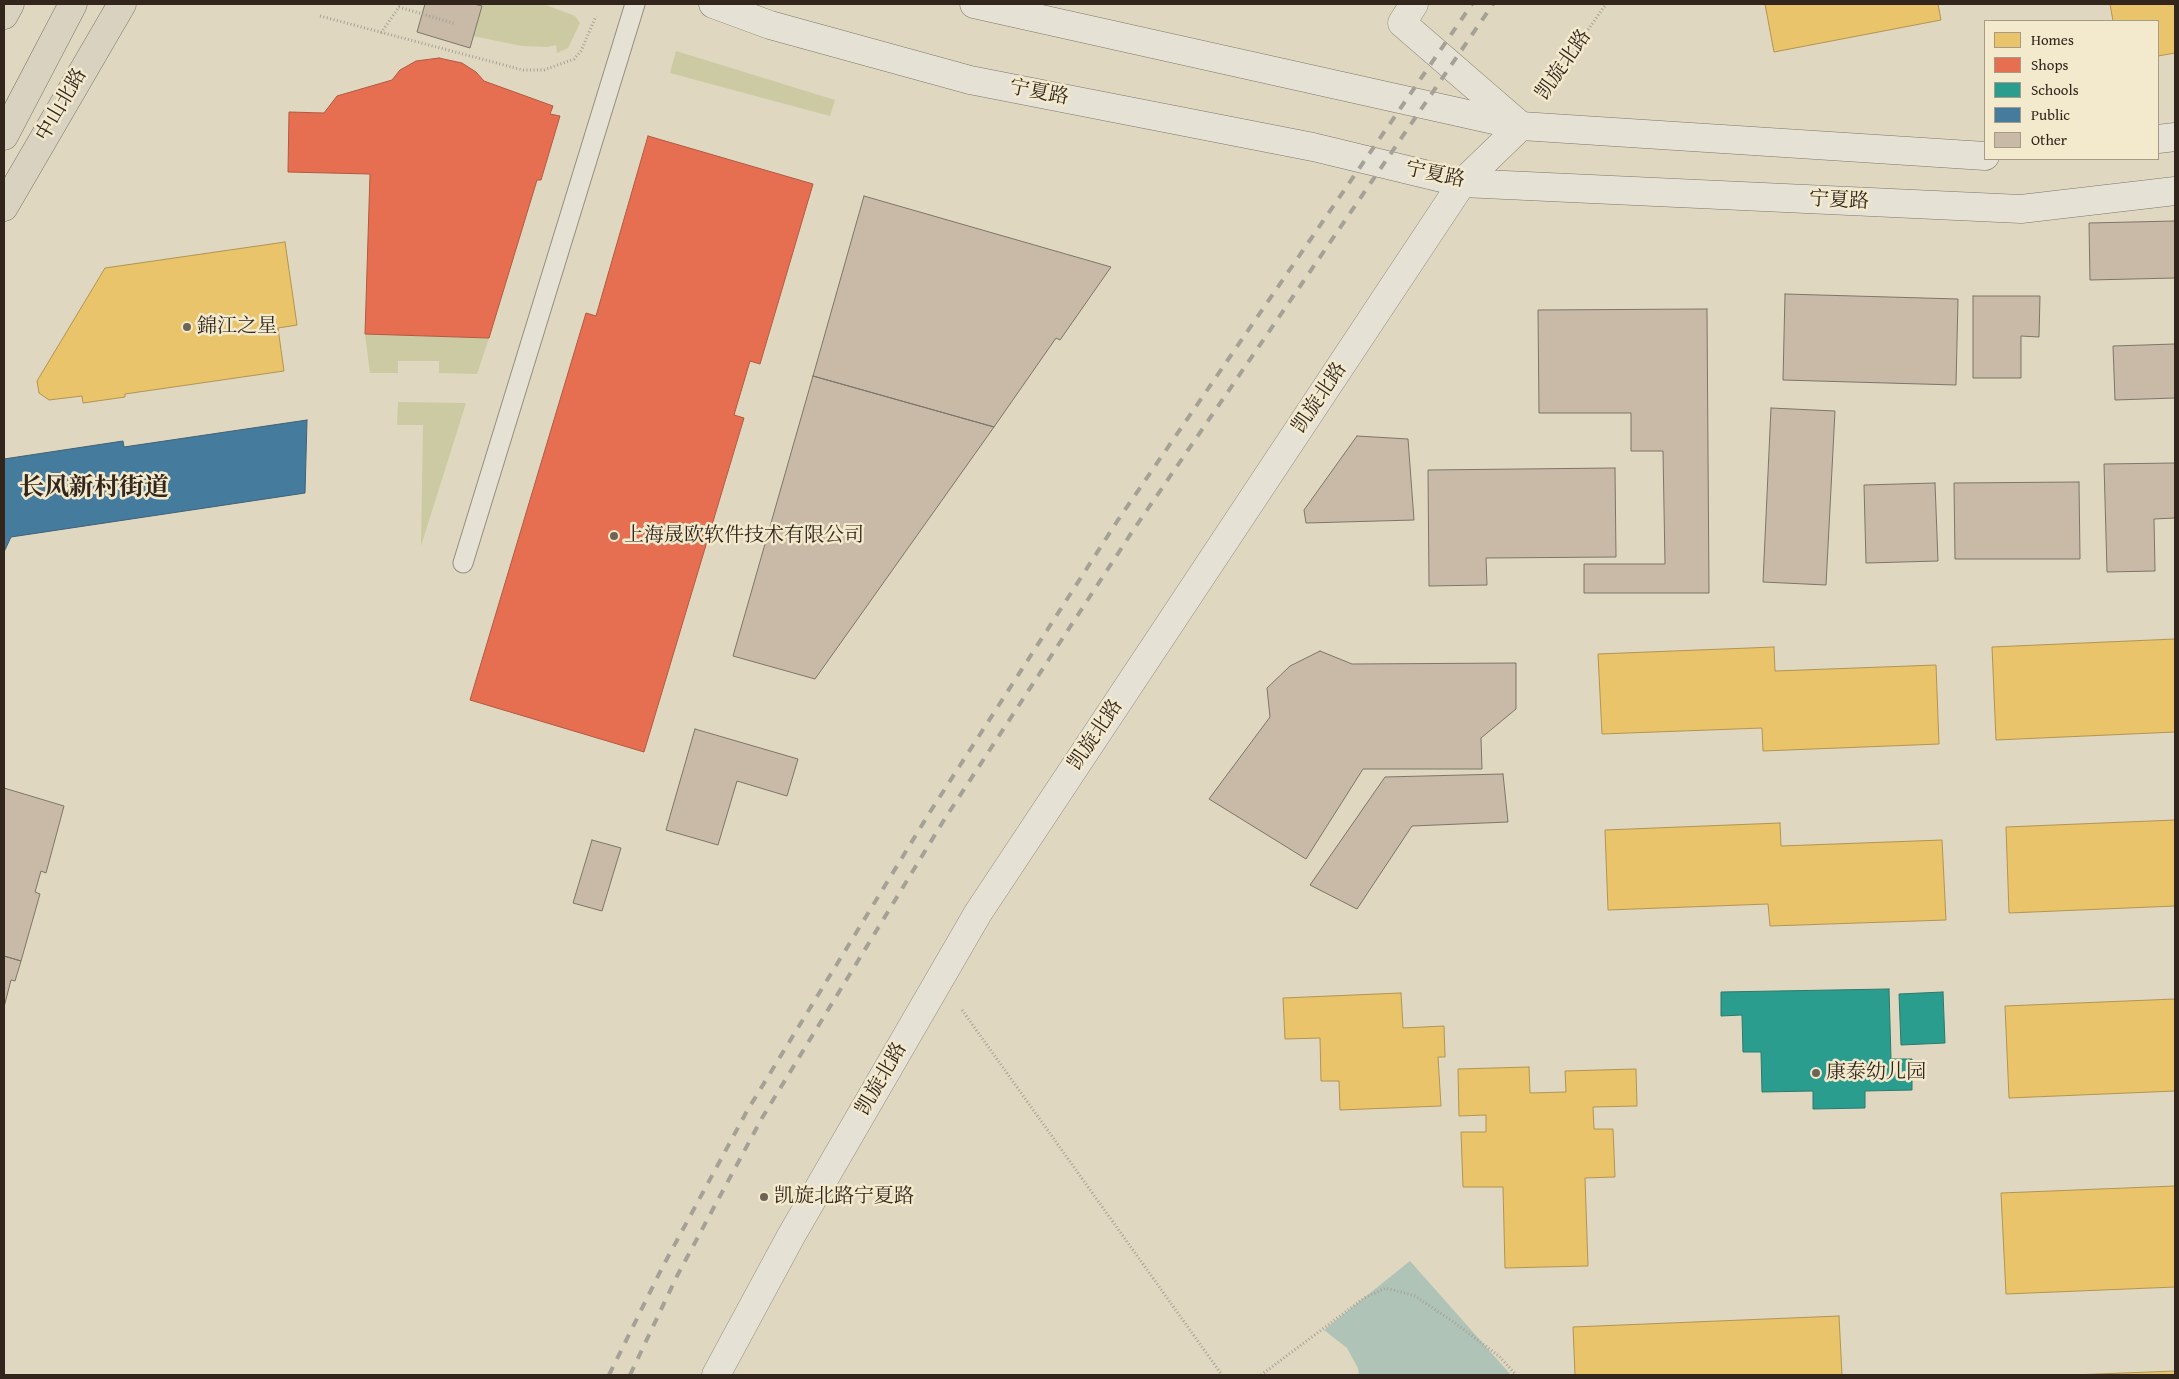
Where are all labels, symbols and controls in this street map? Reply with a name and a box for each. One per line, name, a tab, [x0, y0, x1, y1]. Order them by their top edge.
legend	[1984, 20, 2159, 160]
street label: 凯旋北路	[1531, 25, 1597, 105]
text: Homes	[2031, 29, 2074, 50]
text: Shops	[2031, 54, 2068, 75]
street label: 中山北路	[32, 64, 92, 146]
street label: 宁夏路	[1007, 75, 1071, 111]
text: Schools	[2031, 79, 2079, 100]
text: Public	[2031, 104, 2070, 125]
text: Other	[2031, 129, 2067, 150]
street label: 宁夏路	[1403, 157, 1467, 193]
street label: 宁夏路	[1808, 187, 1870, 215]
place label: 錦江之星	[197, 315, 277, 339]
marker: 錦江之星	[181, 321, 193, 333]
street label: 凯旋北路	[1288, 358, 1352, 438]
district label: 长风新村街道	[19, 474, 169, 504]
place label: 上海晟欧软件技术有限公司	[624, 524, 864, 548]
marker: 上海晟欧软件技术有限公司	[608, 530, 620, 542]
street label: 凯旋北路	[1064, 695, 1128, 775]
street label: 凯旋北路	[852, 1038, 912, 1120]
place label: 康泰幼儿园	[1826, 1061, 1926, 1085]
marker: 康泰幼儿园	[1810, 1067, 1822, 1079]
place label: 凯旋北路宁夏路	[774, 1185, 914, 1209]
marker: 凯旋北路宁夏路	[758, 1191, 770, 1203]

